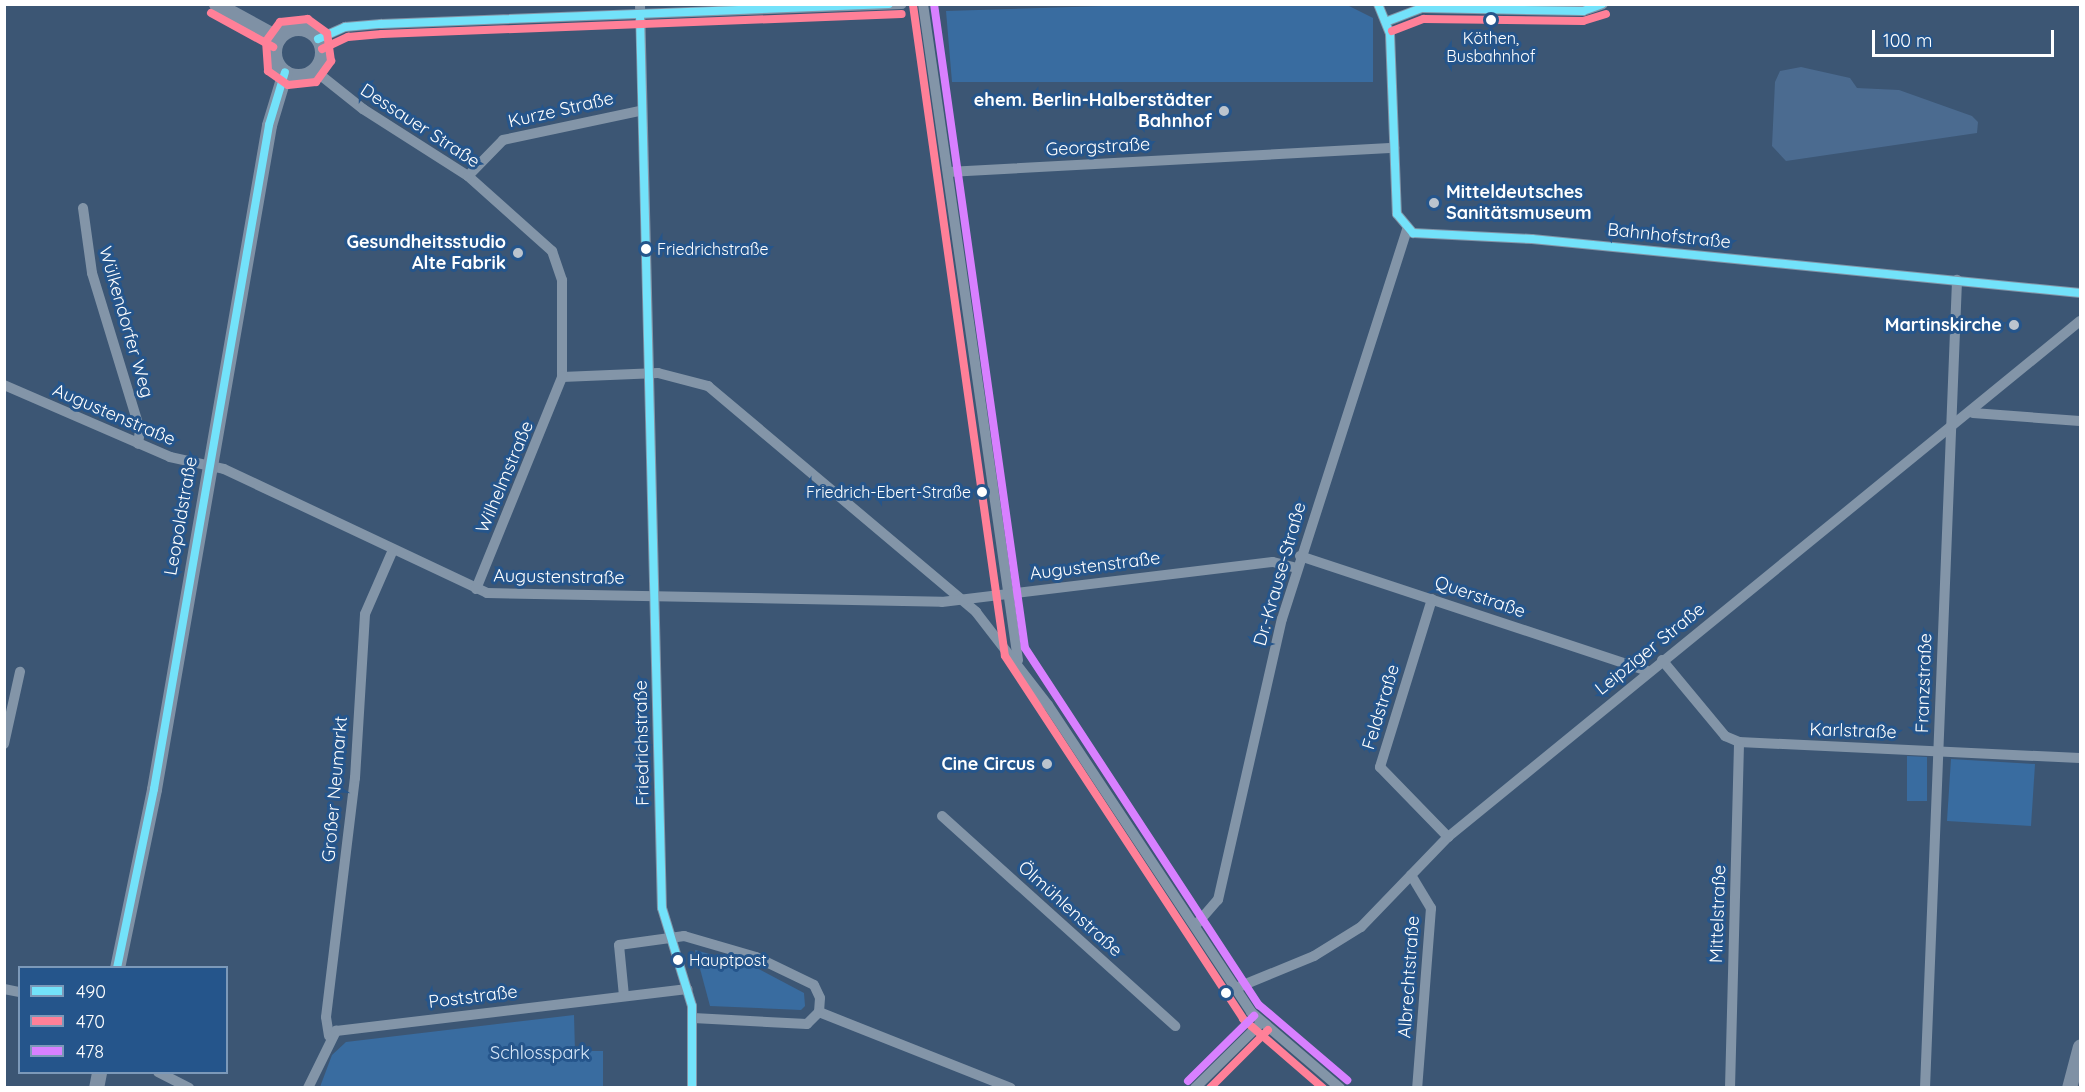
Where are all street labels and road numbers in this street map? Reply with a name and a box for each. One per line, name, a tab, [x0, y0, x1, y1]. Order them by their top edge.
street label: Dessauer Straße	[356, 79, 484, 173]
street label: Kurze Straße	[506, 87, 616, 133]
street label: Georgstraße	[1045, 133, 1151, 161]
street label: Bahnhofstraße	[1606, 219, 1732, 253]
street label: Wülkendorfer Weg	[94, 244, 158, 400]
street label: Augustenstraße	[49, 379, 179, 451]
street label: Wilhelmstraße	[472, 418, 538, 536]
street label: Leopoldstraße	[160, 455, 202, 577]
street label: Dr.-Krause-Straße	[1249, 500, 1311, 648]
street label: Augustenstraße	[1029, 547, 1161, 585]
street label: Augustenstraße	[493, 565, 625, 589]
street label: Querstraße	[1432, 571, 1528, 623]
street label: Leipziger Straße	[1591, 598, 1709, 700]
street label: Franzstraße	[1911, 633, 1937, 733]
street label: Feldstraße	[1358, 662, 1404, 752]
street label: Friedrichstraße	[630, 680, 654, 806]
street label: Großer Neumarkt	[318, 715, 352, 863]
street label: Karlstraße	[1809, 719, 1897, 743]
street label: Ölmühlenstraße	[1014, 857, 1126, 961]
street label: Mittelstraße	[1705, 864, 1731, 964]
street label: Albrechtstraße	[1394, 915, 1424, 1039]
street label: Poststraße	[427, 981, 519, 1013]

